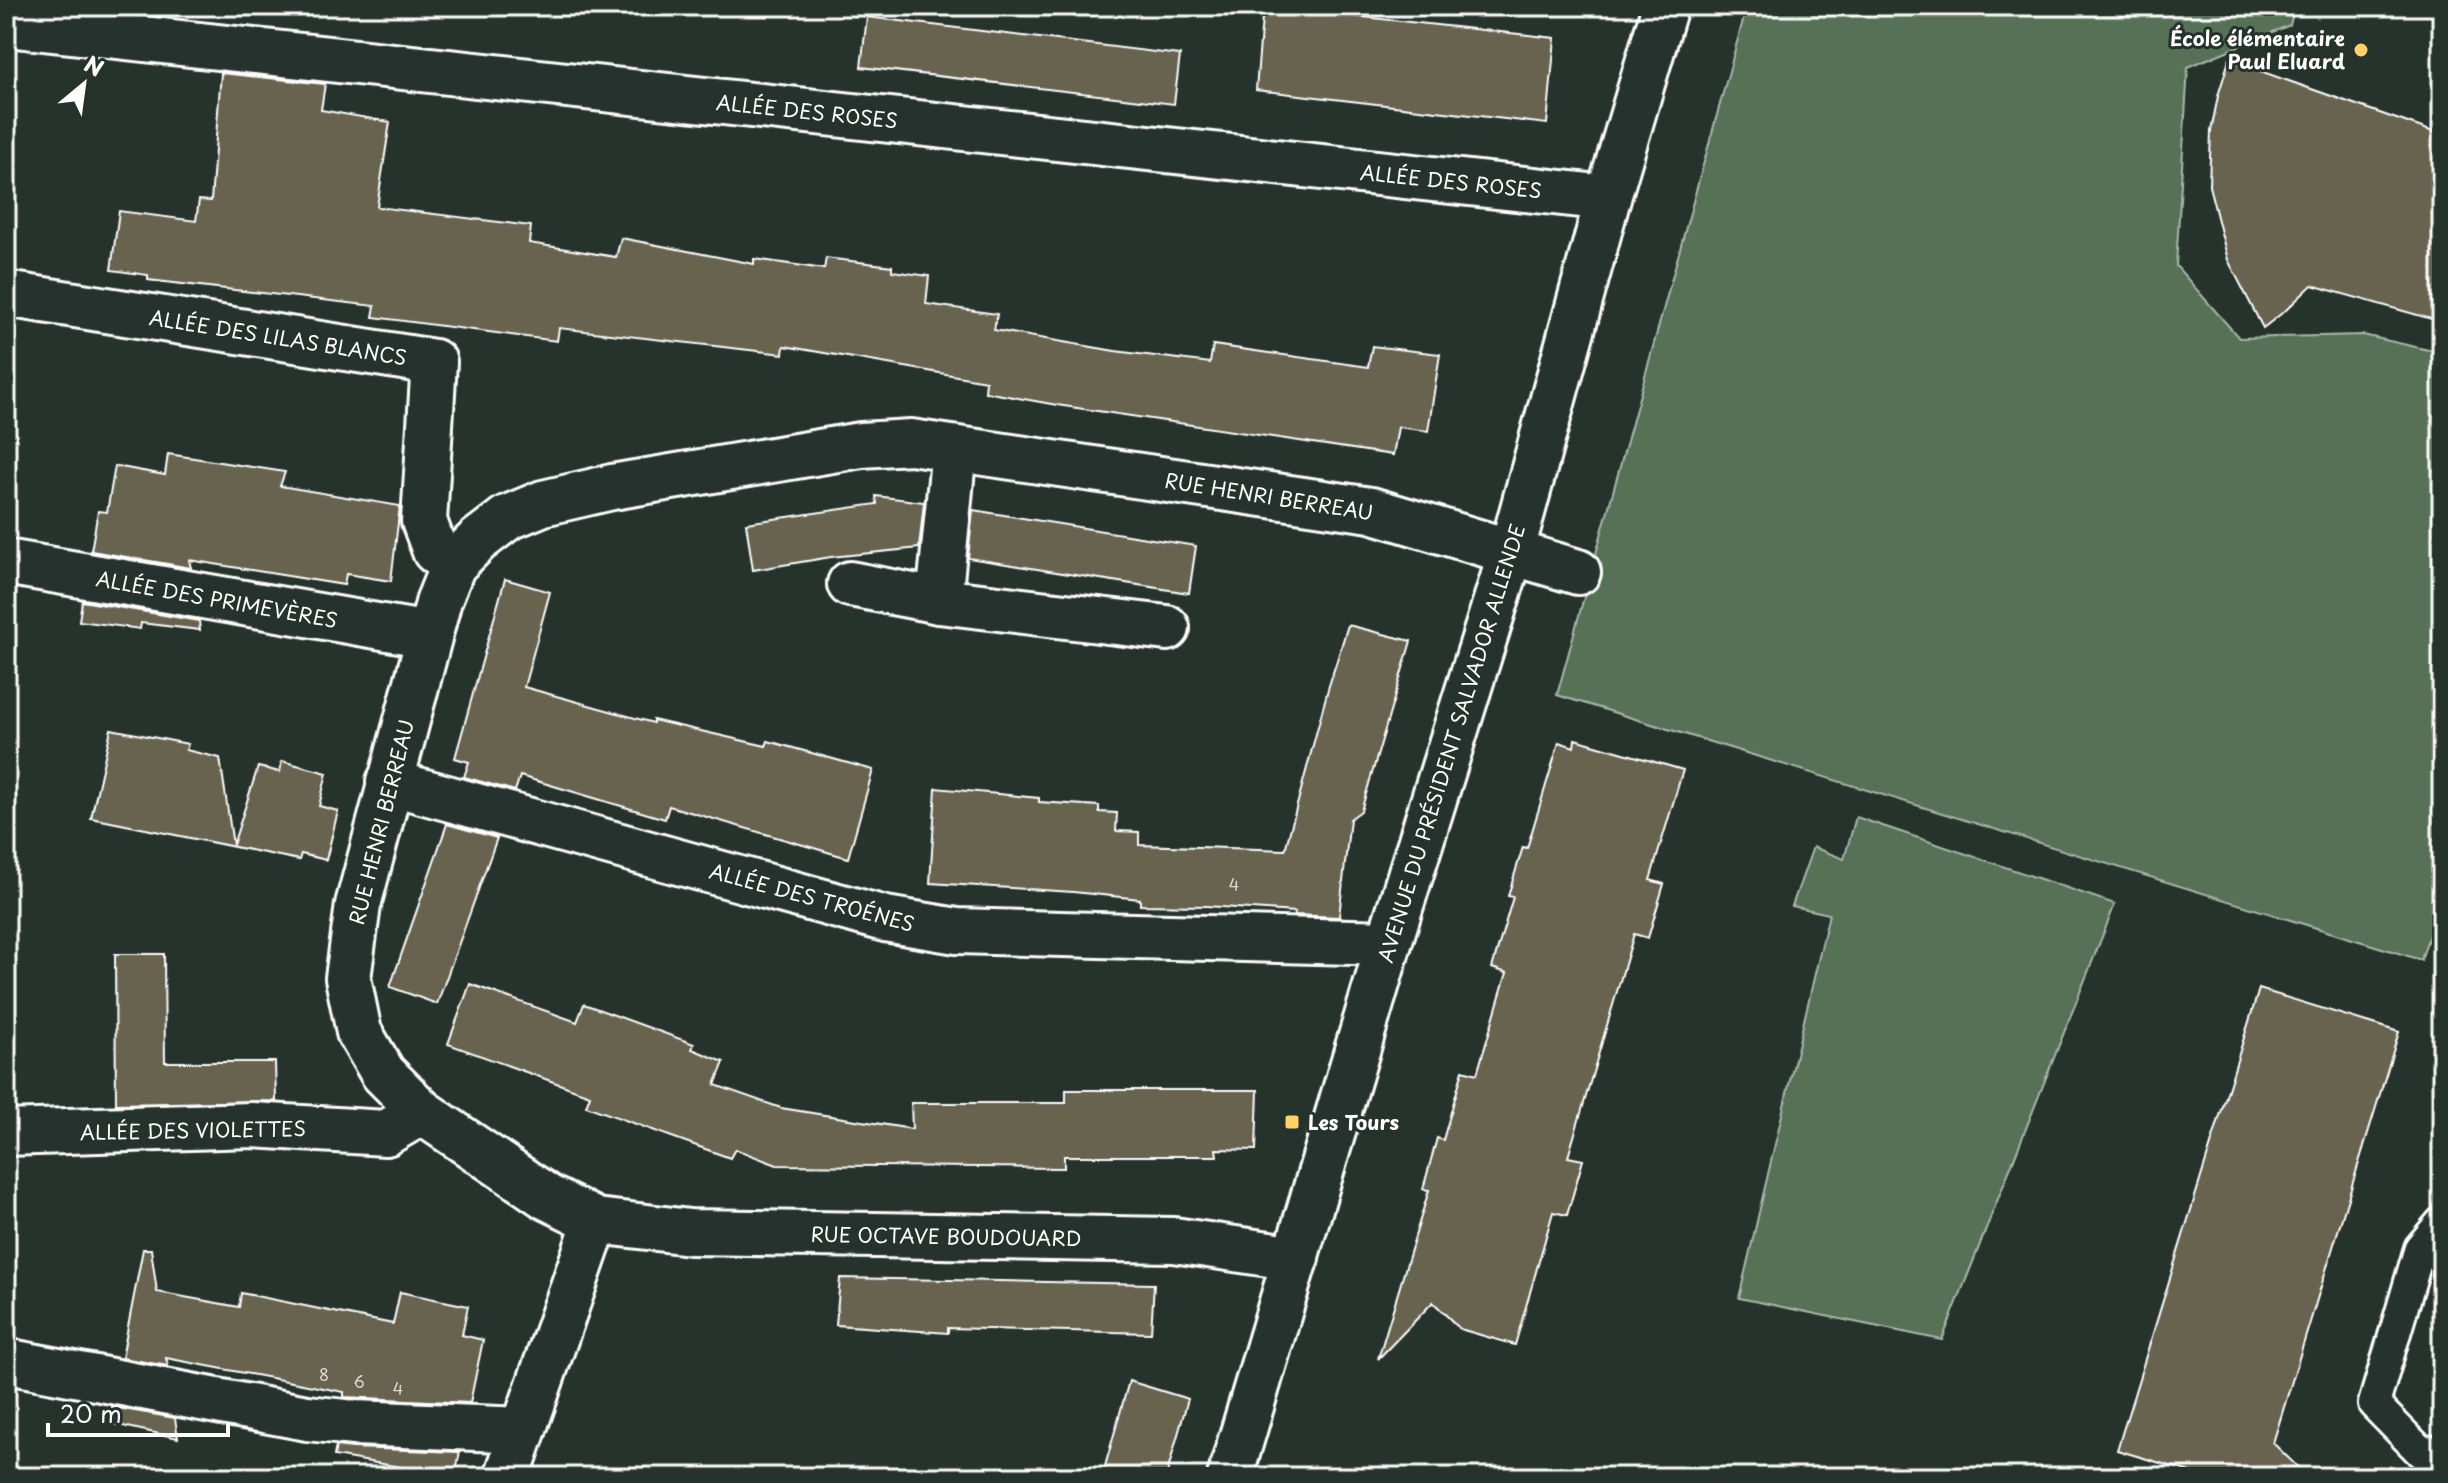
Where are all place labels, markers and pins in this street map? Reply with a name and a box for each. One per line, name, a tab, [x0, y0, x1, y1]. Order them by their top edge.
place label: École élémentaire Paul Eluard	[2170, 23, 2346, 76]
marker: École élémentaire Paul Eluard	[2352, 41, 2370, 59]
place label: Les Tours	[1308, 1107, 1400, 1137]
marker: Les Tours	[1283, 1113, 1301, 1131]

